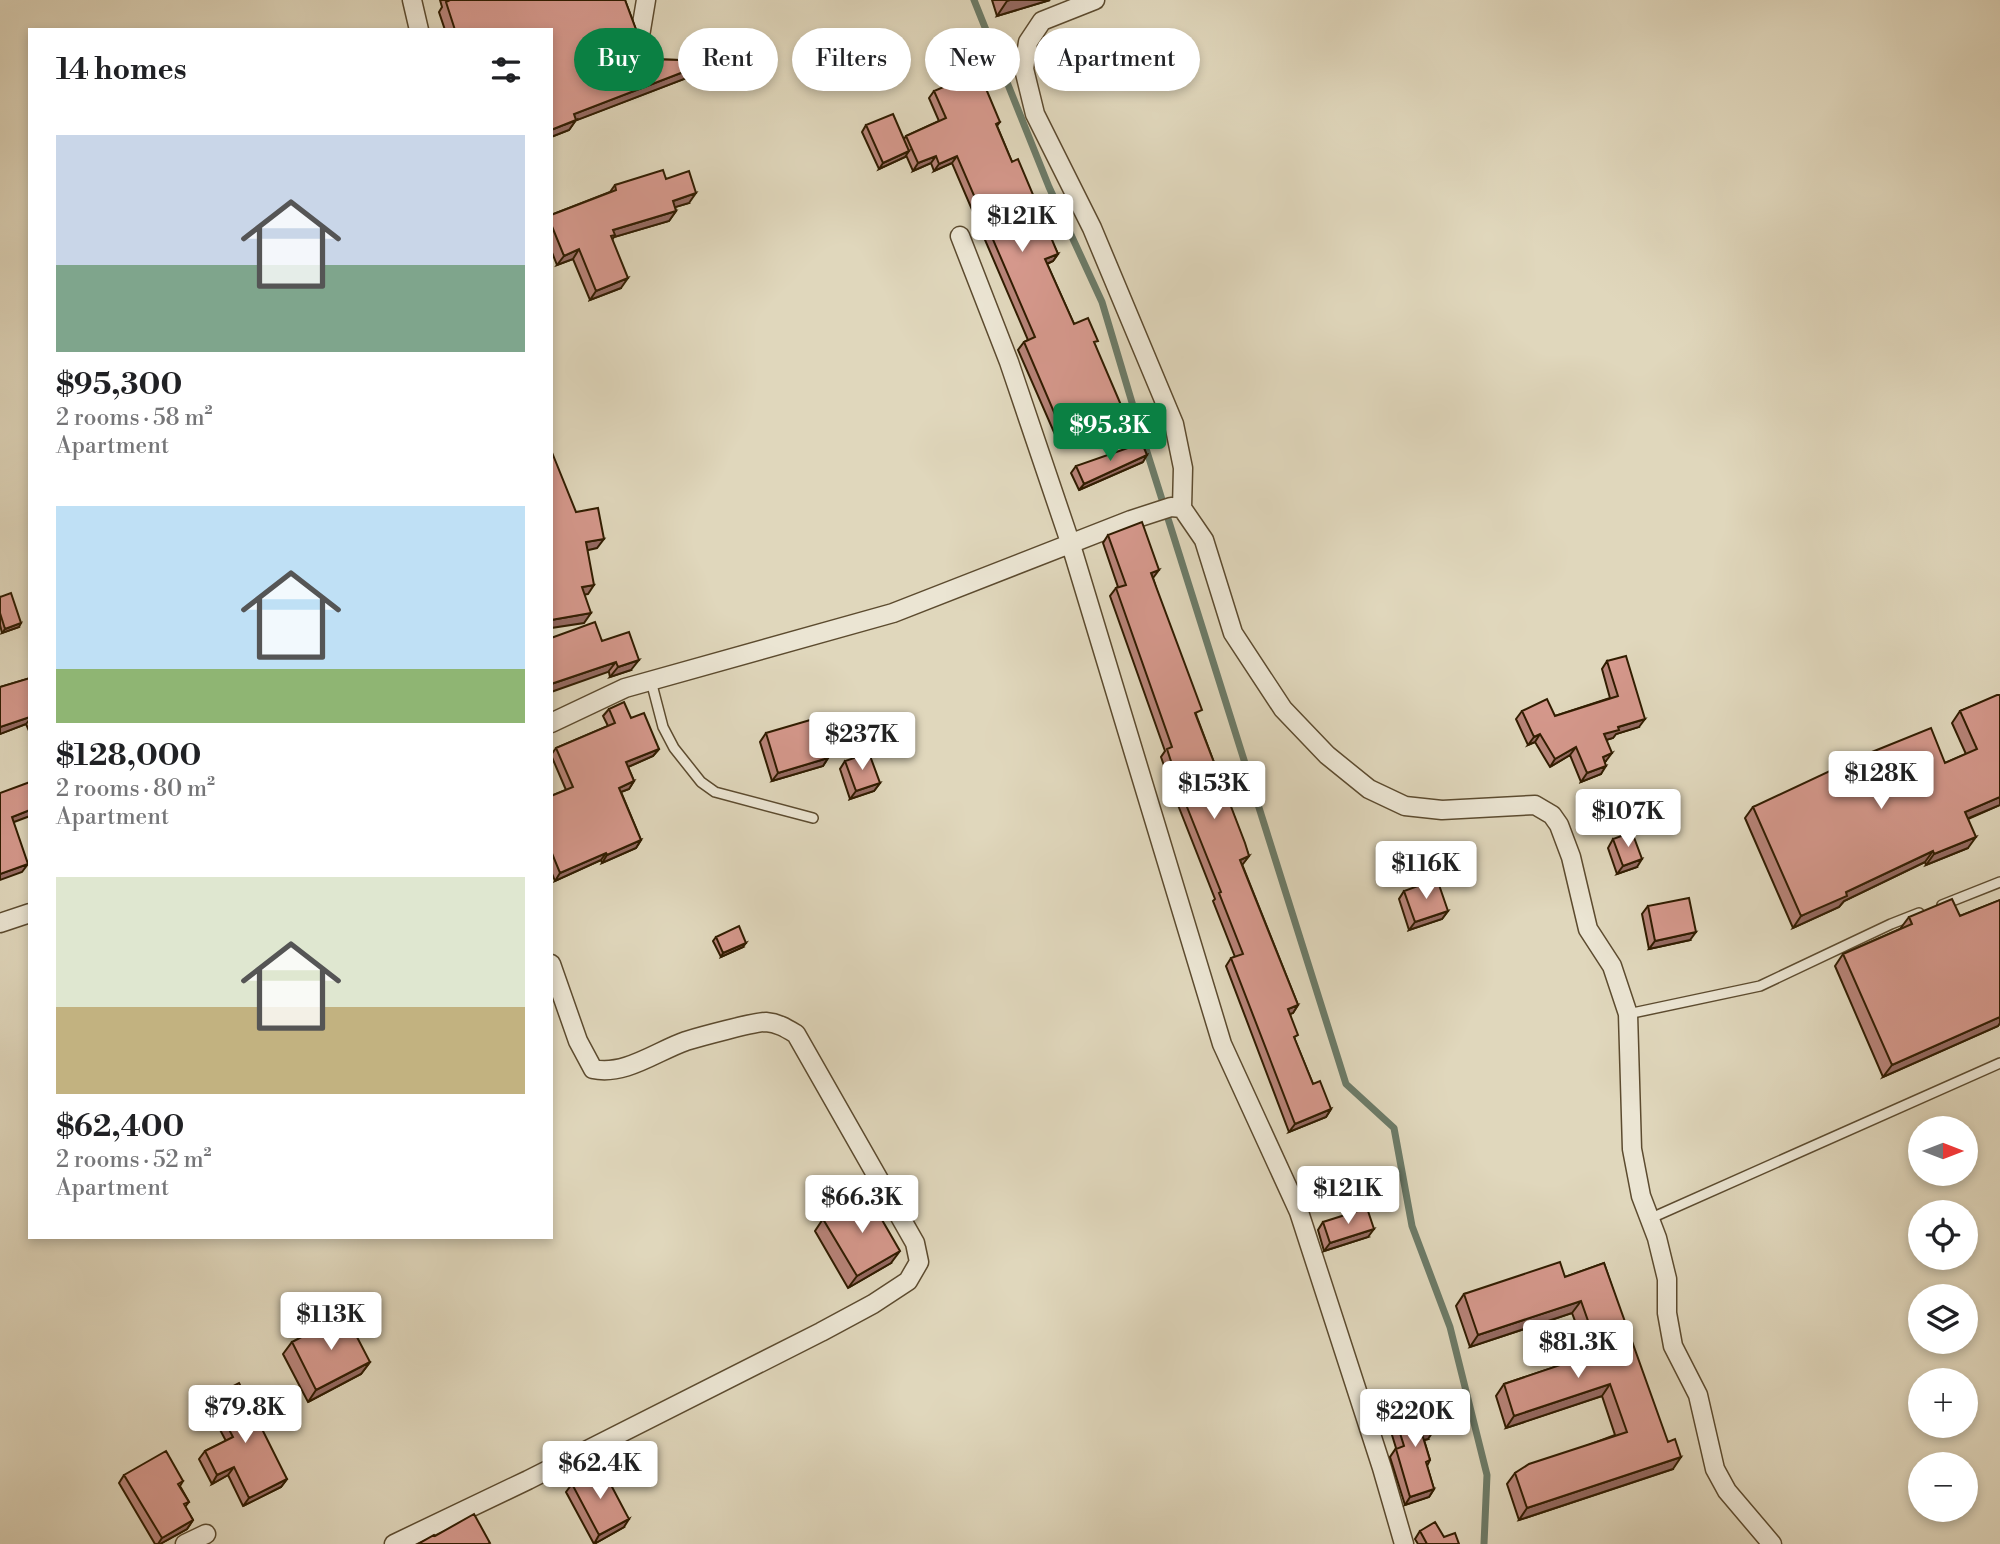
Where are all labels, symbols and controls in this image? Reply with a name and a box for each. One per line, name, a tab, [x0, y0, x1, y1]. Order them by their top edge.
chip: Buy	[574, 28, 664, 91]
chip: Rent	[678, 28, 778, 91]
chip: Filters	[792, 28, 911, 91]
chip: New	[925, 28, 1020, 91]
chip: Apartment	[1034, 28, 1200, 91]
text: 14 homes	[56, 51, 187, 89]
icon: filters	[487, 51, 525, 89]
icon: home	[228, 181, 354, 307]
pin: $121K	[973, 194, 1071, 254]
text: $121K	[987, 203, 1057, 231]
text: $95,300	[56, 366, 182, 404]
text: 2 rooms · 58 m²	[56, 404, 213, 432]
pin: $95.3K	[1053, 404, 1167, 463]
text: $95.3K	[1069, 412, 1151, 440]
text: Apartment	[56, 432, 169, 460]
icon: home	[228, 552, 354, 678]
pin: $237K	[813, 712, 911, 772]
text: $237K	[825, 721, 899, 749]
text: $128,000	[56, 737, 201, 775]
pin: $128K	[1832, 752, 1930, 811]
text: $128K	[1845, 760, 1917, 788]
pin: $153K	[1165, 762, 1263, 821]
text: $153K	[1178, 770, 1250, 798]
text: 2 rooms · 80 m²	[56, 775, 215, 803]
pin: $107K	[1579, 790, 1677, 849]
text: $107K	[1592, 798, 1664, 826]
text: Apartment	[56, 803, 169, 831]
pin: $116K	[1377, 842, 1475, 901]
text: $116K	[1392, 850, 1460, 878]
icon: home	[228, 923, 354, 1049]
text: $62,400	[56, 1108, 184, 1146]
north arrow	[1908, 1116, 1978, 1186]
map controls	[1908, 1116, 1978, 1522]
text: 2 rooms · 52 m²	[56, 1146, 212, 1174]
pin: $121K	[1299, 1166, 1397, 1226]
text: Apartment	[56, 1174, 169, 1202]
text: $121K	[1313, 1175, 1383, 1203]
pin: $66.3K	[805, 1176, 919, 1235]
text: $66.3K	[821, 1184, 903, 1212]
button: locate	[1908, 1200, 1978, 1270]
button: layers	[1908, 1284, 1978, 1354]
pin: $113K	[282, 1292, 380, 1352]
text: $113K	[297, 1301, 365, 1329]
pin: $81.3K	[1521, 1320, 1635, 1380]
text: $81.3K	[1539, 1329, 1617, 1357]
button: +	[1908, 1368, 1978, 1438]
pin: $79.8K	[188, 1386, 302, 1445]
pin: $220K	[1366, 1390, 1464, 1449]
text: $79.8K	[205, 1394, 285, 1422]
text: $220K	[1376, 1398, 1454, 1426]
pin: $62.4K	[543, 1442, 657, 1501]
text: $62.4K	[559, 1450, 641, 1478]
button: −	[1908, 1452, 1978, 1522]

